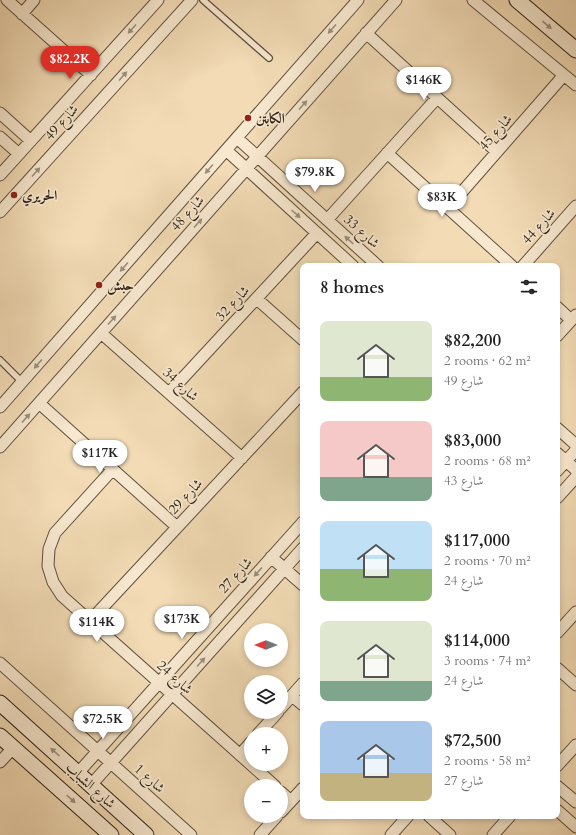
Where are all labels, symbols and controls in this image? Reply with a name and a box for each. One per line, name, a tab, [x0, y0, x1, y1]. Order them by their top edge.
one-way arrow	[541, 21, 552, 30]
one-way arrow	[127, 24, 136, 34]
one-way arrow	[328, 24, 337, 35]
pin: $82.2K	[37, 46, 103, 80]
text: $82.2K	[50, 50, 90, 68]
pin: $146K	[396, 67, 452, 101]
one-way arrow	[118, 71, 128, 81]
text: $146K	[405, 71, 443, 89]
street label: شارع 49	[40, 100, 84, 146]
one-way arrow	[299, 100, 308, 110]
place label: الكابتن	[256, 109, 285, 128]
street label: شارع 45	[474, 110, 518, 156]
marker: الكابتن	[243, 113, 253, 123]
pin: $79.8K	[282, 159, 348, 193]
text: $79.8K	[295, 163, 335, 181]
one-way arrow	[205, 164, 214, 174]
one-way arrow	[31, 167, 40, 178]
pin: $83K	[418, 184, 466, 218]
place label: الحريري	[22, 186, 57, 207]
text: $83K	[427, 188, 457, 206]
marker: الحريري	[9, 190, 19, 200]
street label: شارع 48	[166, 191, 210, 237]
street label: شارع 44	[517, 204, 561, 250]
one-way arrow	[291, 209, 301, 219]
street label: شارع 33	[338, 210, 384, 254]
one-way arrow	[194, 218, 203, 228]
one-way arrow	[345, 236, 354, 245]
one-way arrow	[119, 261, 128, 272]
place label: حبش	[107, 276, 135, 295]
text: 8 homes	[320, 276, 384, 299]
icon: filters	[518, 276, 540, 298]
marker: حبش	[94, 280, 104, 290]
street label: شارع 32	[211, 281, 255, 327]
one-way arrow	[107, 315, 117, 325]
text: $82,200	[444, 329, 501, 352]
icon: home	[352, 337, 400, 385]
text: 2 rooms · 62 m²	[444, 352, 531, 370]
one-way arrow	[33, 359, 42, 370]
street label: شارع 34	[157, 363, 203, 407]
text: شارع 49	[444, 372, 483, 390]
one-way arrow	[21, 413, 30, 422]
text: $83,000	[444, 429, 501, 452]
icon: home	[352, 437, 400, 485]
pin: $117K	[72, 440, 128, 474]
text: $117K	[81, 444, 119, 462]
text: 2 rooms · 68 m²	[444, 452, 531, 470]
text: شارع 43	[444, 472, 483, 490]
street label: شارع 29	[164, 474, 208, 520]
text: $117,000	[444, 529, 510, 552]
icon: home	[352, 537, 400, 585]
text: 2 rooms · 70 m²	[444, 552, 531, 570]
street label: شارع 27	[214, 553, 258, 599]
one-way arrow	[254, 567, 263, 577]
text: شارع 24	[444, 572, 483, 590]
pin: $173K	[154, 606, 210, 640]
pin: $114K	[69, 609, 125, 643]
text: $173K	[163, 610, 201, 628]
text: $114K	[78, 613, 116, 631]
north arrow	[244, 623, 288, 667]
map controls	[244, 623, 288, 823]
text: $114,000	[444, 629, 510, 652]
icon: home	[352, 637, 400, 685]
text: 3 rooms · 74 m²	[444, 652, 531, 670]
street label: شارع 24	[151, 656, 197, 700]
one-way arrow	[197, 657, 206, 667]
text: شارع 24	[444, 672, 483, 690]
button: layers	[244, 675, 288, 719]
pin: $72.5K	[70, 706, 136, 740]
text: $72.5K	[83, 710, 123, 728]
button: +	[244, 727, 288, 771]
text: $72,500	[444, 729, 501, 752]
icon: home	[352, 737, 400, 785]
one-way arrow	[50, 748, 60, 757]
text: 2 rooms · 58 m²	[444, 752, 531, 770]
street label: شارع الشباب	[60, 758, 120, 814]
street label: شارع 1	[129, 760, 169, 799]
text: شارع 27	[444, 772, 483, 790]
button: −	[244, 779, 288, 823]
one-way arrow	[66, 795, 76, 804]

